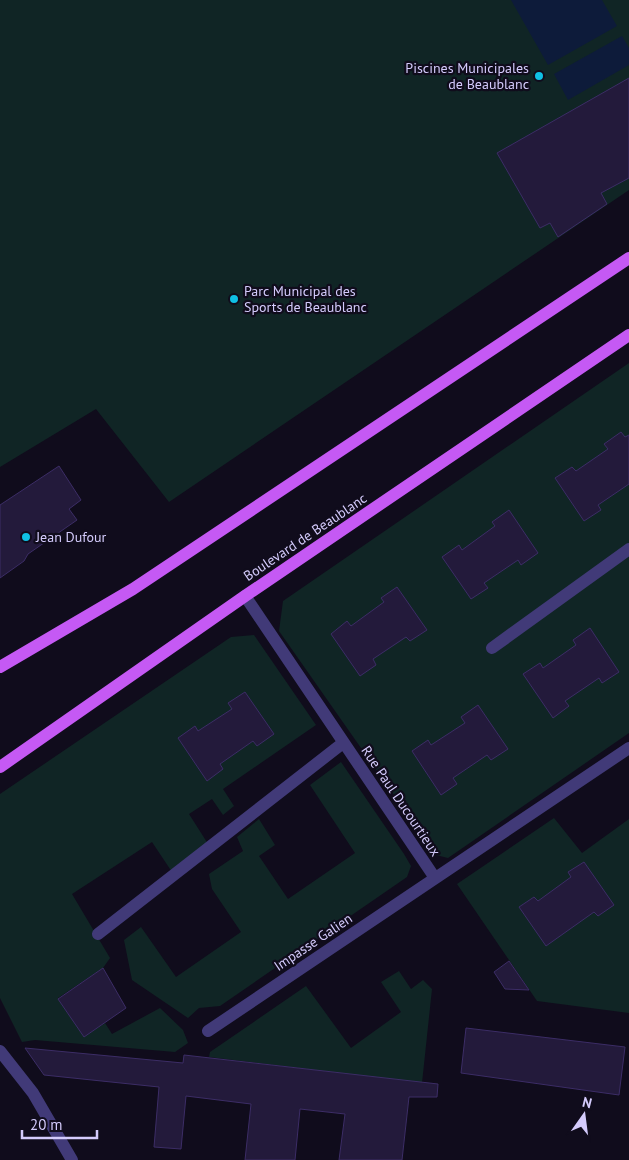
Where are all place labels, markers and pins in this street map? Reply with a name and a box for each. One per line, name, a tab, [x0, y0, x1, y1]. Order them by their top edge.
place label: Piscines Municipales de Beaublanc	[405, 59, 529, 93]
marker: Piscines Municipales de Beaublanc	[533, 70, 545, 82]
place label: Parc Municipal des Sports de Beaublanc	[244, 282, 367, 316]
marker: Parc Municipal des Sports de Beaublanc	[228, 293, 240, 305]
place label: Jean Dufour	[35, 528, 107, 546]
marker: Jean Dufour	[20, 531, 32, 543]

